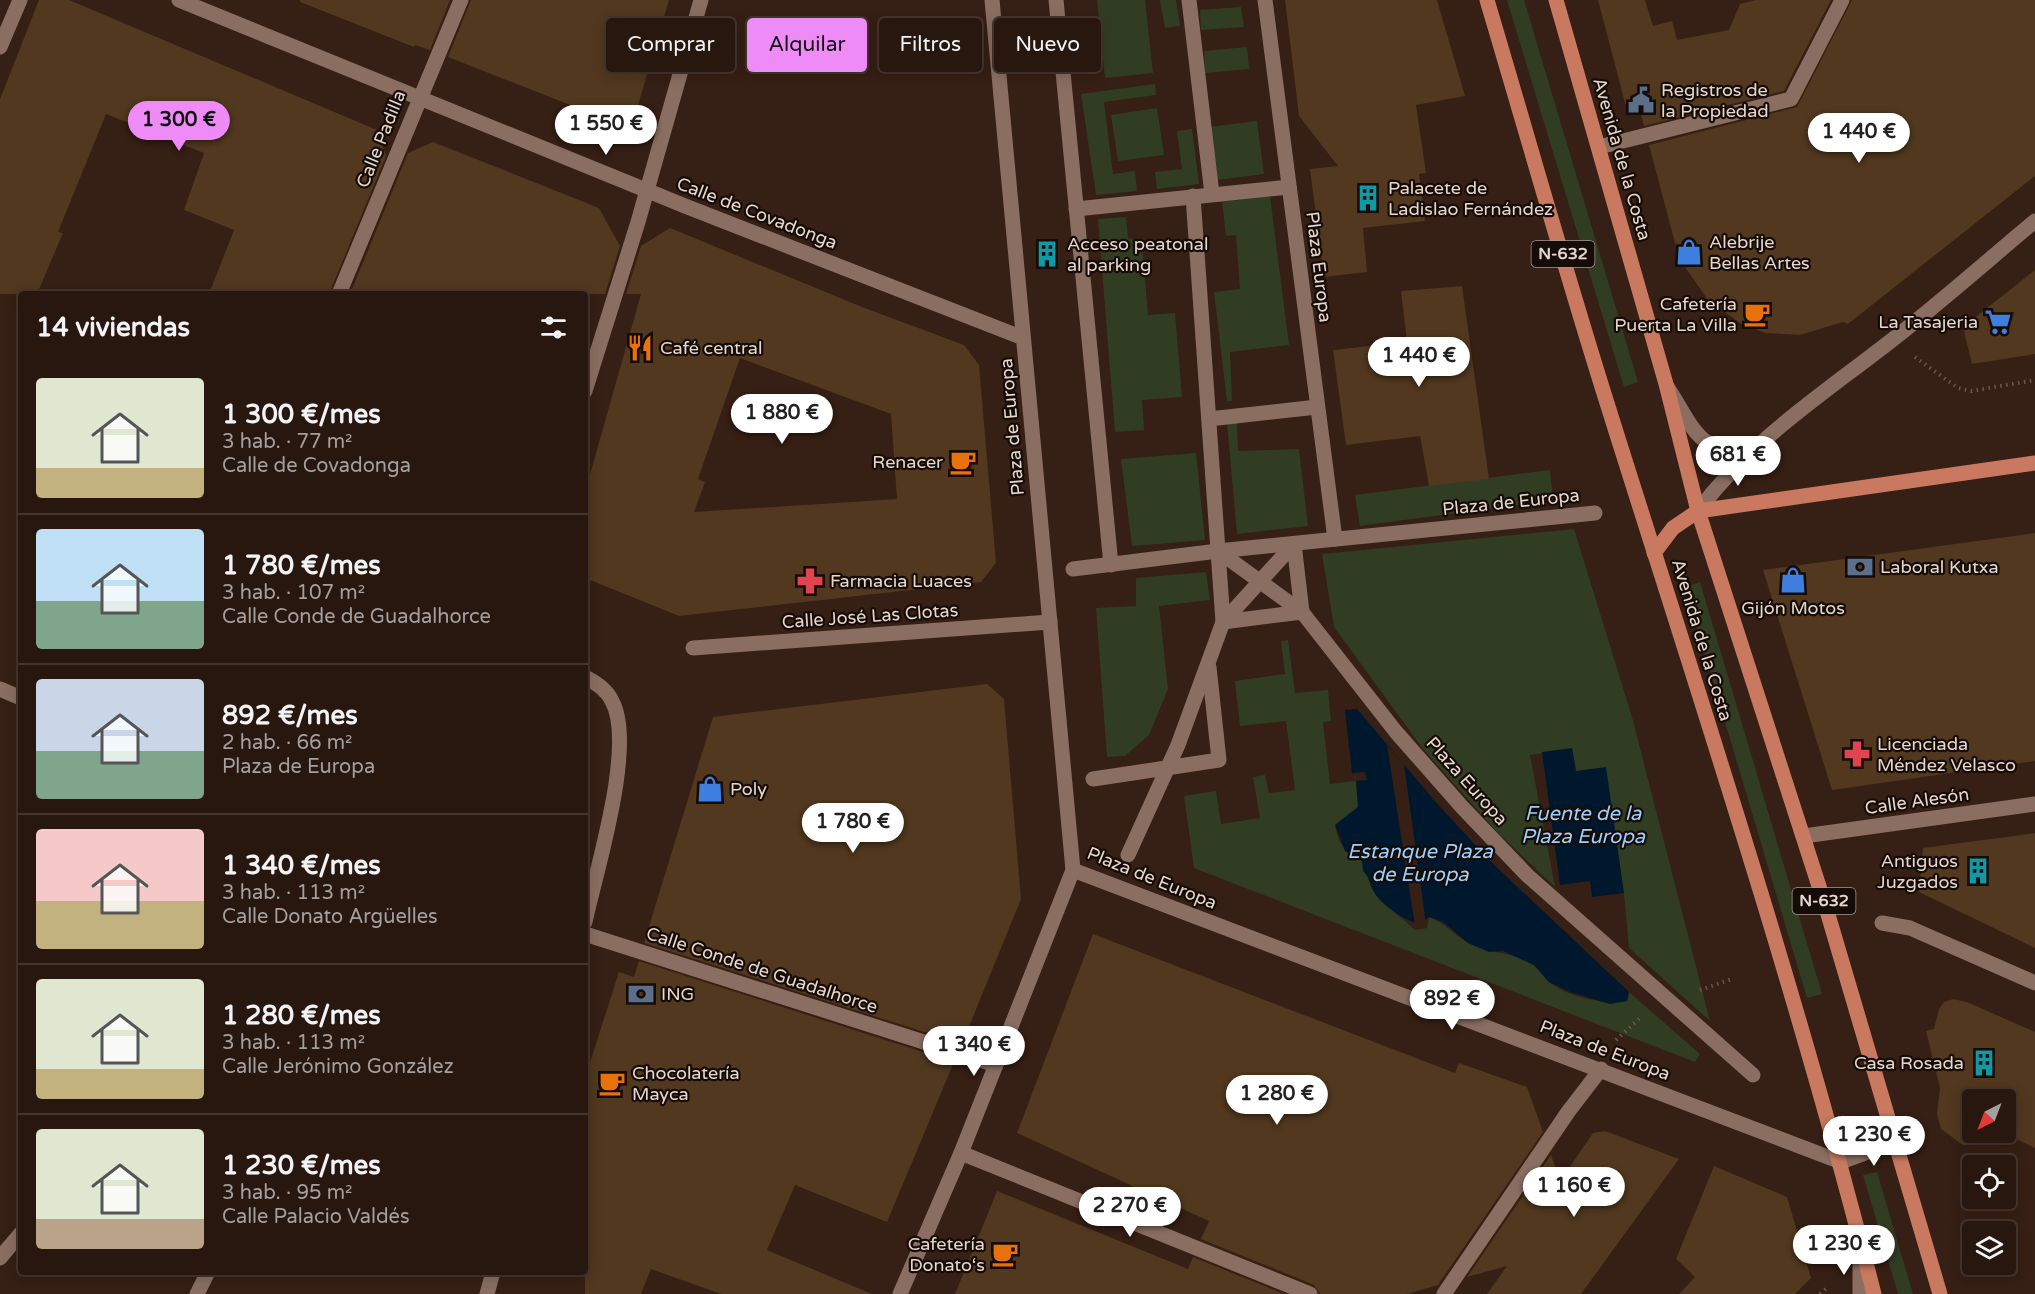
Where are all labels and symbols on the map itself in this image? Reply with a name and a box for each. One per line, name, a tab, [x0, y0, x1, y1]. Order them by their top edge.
street label: Avenida de la Costa	[1588, 75, 1656, 243]
place label: Registros de la Propiedad	[1661, 79, 1769, 122]
public building icon: Registros de la Propiedad	[1626, 85, 1656, 115]
street label: Calle Padilla	[351, 87, 411, 191]
pin: 1 300 €	[124, 101, 234, 152]
pin: 1 550 €	[551, 105, 661, 156]
pin: 1 440 €	[1804, 113, 1914, 164]
street label: Calle de Covadonga	[674, 172, 840, 254]
place label: Palacete de Ladislao Fernández	[1388, 177, 1553, 220]
building icon: Palacete de Ladislao Fernández	[1353, 183, 1383, 213]
street label: Plaza Europa	[1301, 210, 1337, 324]
place label: Alebrije Bellas Artes	[1709, 231, 1810, 274]
place label: Acceso peatonal al parking	[1067, 233, 1208, 276]
shop icon: Alebrije Bellas Artes	[1674, 237, 1704, 267]
building icon: Acceso peatonal al parking	[1032, 239, 1062, 269]
road number: N-632	[1532, 241, 1594, 267]
place label: Cafetería Puerta La Villa	[1614, 293, 1737, 336]
cafe icon: Cafetería Puerta La Villa	[1742, 299, 1772, 329]
supermarket icon: La Tasajeria	[1983, 307, 2013, 337]
place label: La Tasajeria	[1878, 311, 1978, 333]
restaurant icon: Café central	[625, 333, 655, 363]
place label: Café central	[660, 337, 762, 359]
pin: 1 440 €	[1364, 337, 1474, 388]
street label: Plaza de Europa	[995, 357, 1029, 497]
pin: 1 880 €	[727, 394, 837, 445]
pin: 681 €	[1696, 436, 1780, 487]
cafe icon: Renacer	[948, 447, 978, 477]
place label: Renacer	[872, 451, 943, 473]
street label: Plaza de Europa	[1441, 484, 1581, 520]
bank icon: Laboral Kutxa	[1845, 552, 1875, 582]
street label: Avenida de la Costa	[1667, 556, 1737, 724]
place label: Laboral Kutxa	[1880, 556, 1999, 578]
shop icon: Gijón Motos	[1778, 565, 1808, 595]
pharmacy icon: Farmacia Luaces	[795, 566, 825, 596]
place label: Farmacia Luaces	[830, 570, 972, 592]
place label: Gijón Motos	[1741, 597, 1845, 619]
street label: Calle José Las Clotas	[781, 599, 959, 633]
street label: Plaza Europa	[1421, 732, 1513, 830]
place label: Licenciada Méndez Velasco	[1877, 733, 2016, 776]
pharmacy icon: Licenciada Méndez Velasco	[1842, 739, 1872, 769]
shop icon: Poly	[695, 774, 725, 804]
place label: Poly	[730, 778, 767, 800]
street label: Calle Alesón	[1863, 783, 1971, 819]
water label: Fuente de la Plaza Europa	[1521, 802, 1646, 849]
pin: 1 780 €	[798, 803, 908, 854]
water label: Estanque Plaza de Europa	[1347, 840, 1493, 887]
street label: Plaza de Europa	[1084, 842, 1220, 914]
place label: Antiguos Juzgados	[1877, 850, 1958, 893]
building icon: Antiguos Juzgados	[1963, 856, 1993, 886]
road number: N-632	[1792, 888, 1856, 914]
street label: Calle Conde de Guadalhorce	[644, 922, 880, 1018]
bank icon: ING	[626, 979, 656, 1009]
pin: 892 €	[1410, 980, 1494, 1031]
place label: ING	[661, 983, 694, 1005]
street label: Plaza de Europa	[1537, 1015, 1673, 1085]
pin: 1 340 €	[919, 1026, 1029, 1077]
building icon: Casa Rosada	[1969, 1048, 1999, 1078]
place label: Casa Rosada	[1854, 1052, 1964, 1074]
place label: Chocolatería Mayca	[632, 1062, 740, 1105]
cafe icon: Chocolatería Mayca	[597, 1068, 627, 1098]
pin: 1 280 €	[1222, 1075, 1332, 1126]
north arrow	[1962, 1089, 2016, 1143]
pin: 1 230 €	[1819, 1116, 1929, 1167]
pin: 1 160 €	[1519, 1167, 1629, 1218]
pin: 2 270 €	[1075, 1187, 1185, 1238]
pin: 1 230 €	[1789, 1225, 1899, 1276]
place label: Cafetería Donato‘s	[908, 1233, 985, 1276]
cafe icon: Cafetería Donato‘s	[990, 1239, 1020, 1269]

